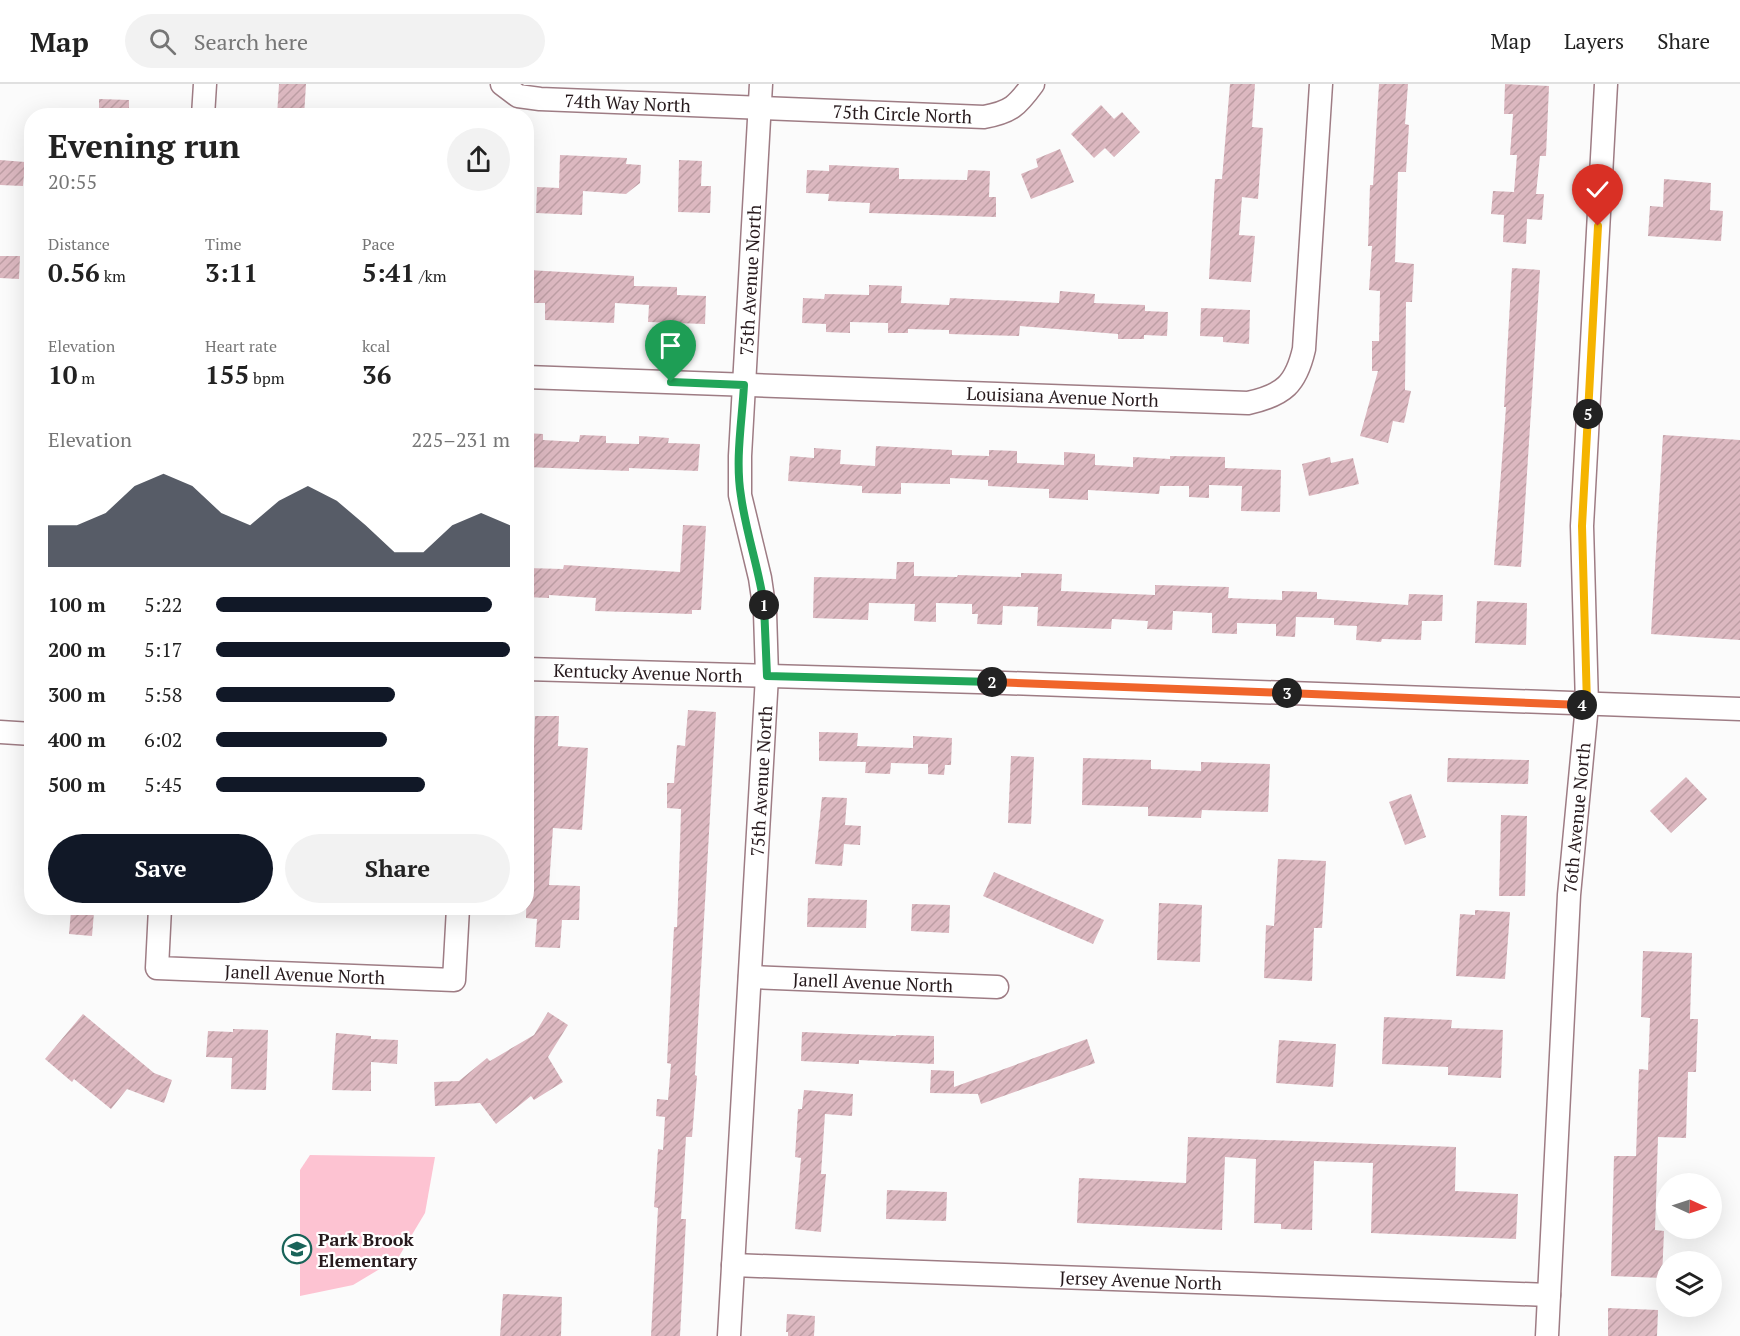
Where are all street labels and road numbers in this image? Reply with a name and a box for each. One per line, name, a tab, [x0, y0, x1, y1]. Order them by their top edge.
street label: 74th Way North	[564, 88, 692, 117]
street label: 75th Circle North	[832, 99, 973, 129]
street label: 75th Avenue North	[734, 204, 766, 356]
street label: Louisiana Avenue North	[966, 381, 1160, 412]
street label: Kentucky Avenue North	[553, 658, 743, 687]
street label: 75th Avenue North	[745, 704, 777, 857]
street label: 76th Avenue North	[1557, 741, 1595, 894]
street label: Janell Avenue North	[224, 959, 386, 989]
street label: Janell Avenue North	[792, 967, 954, 997]
street label: Jersey Avenue North	[1059, 1265, 1223, 1295]

